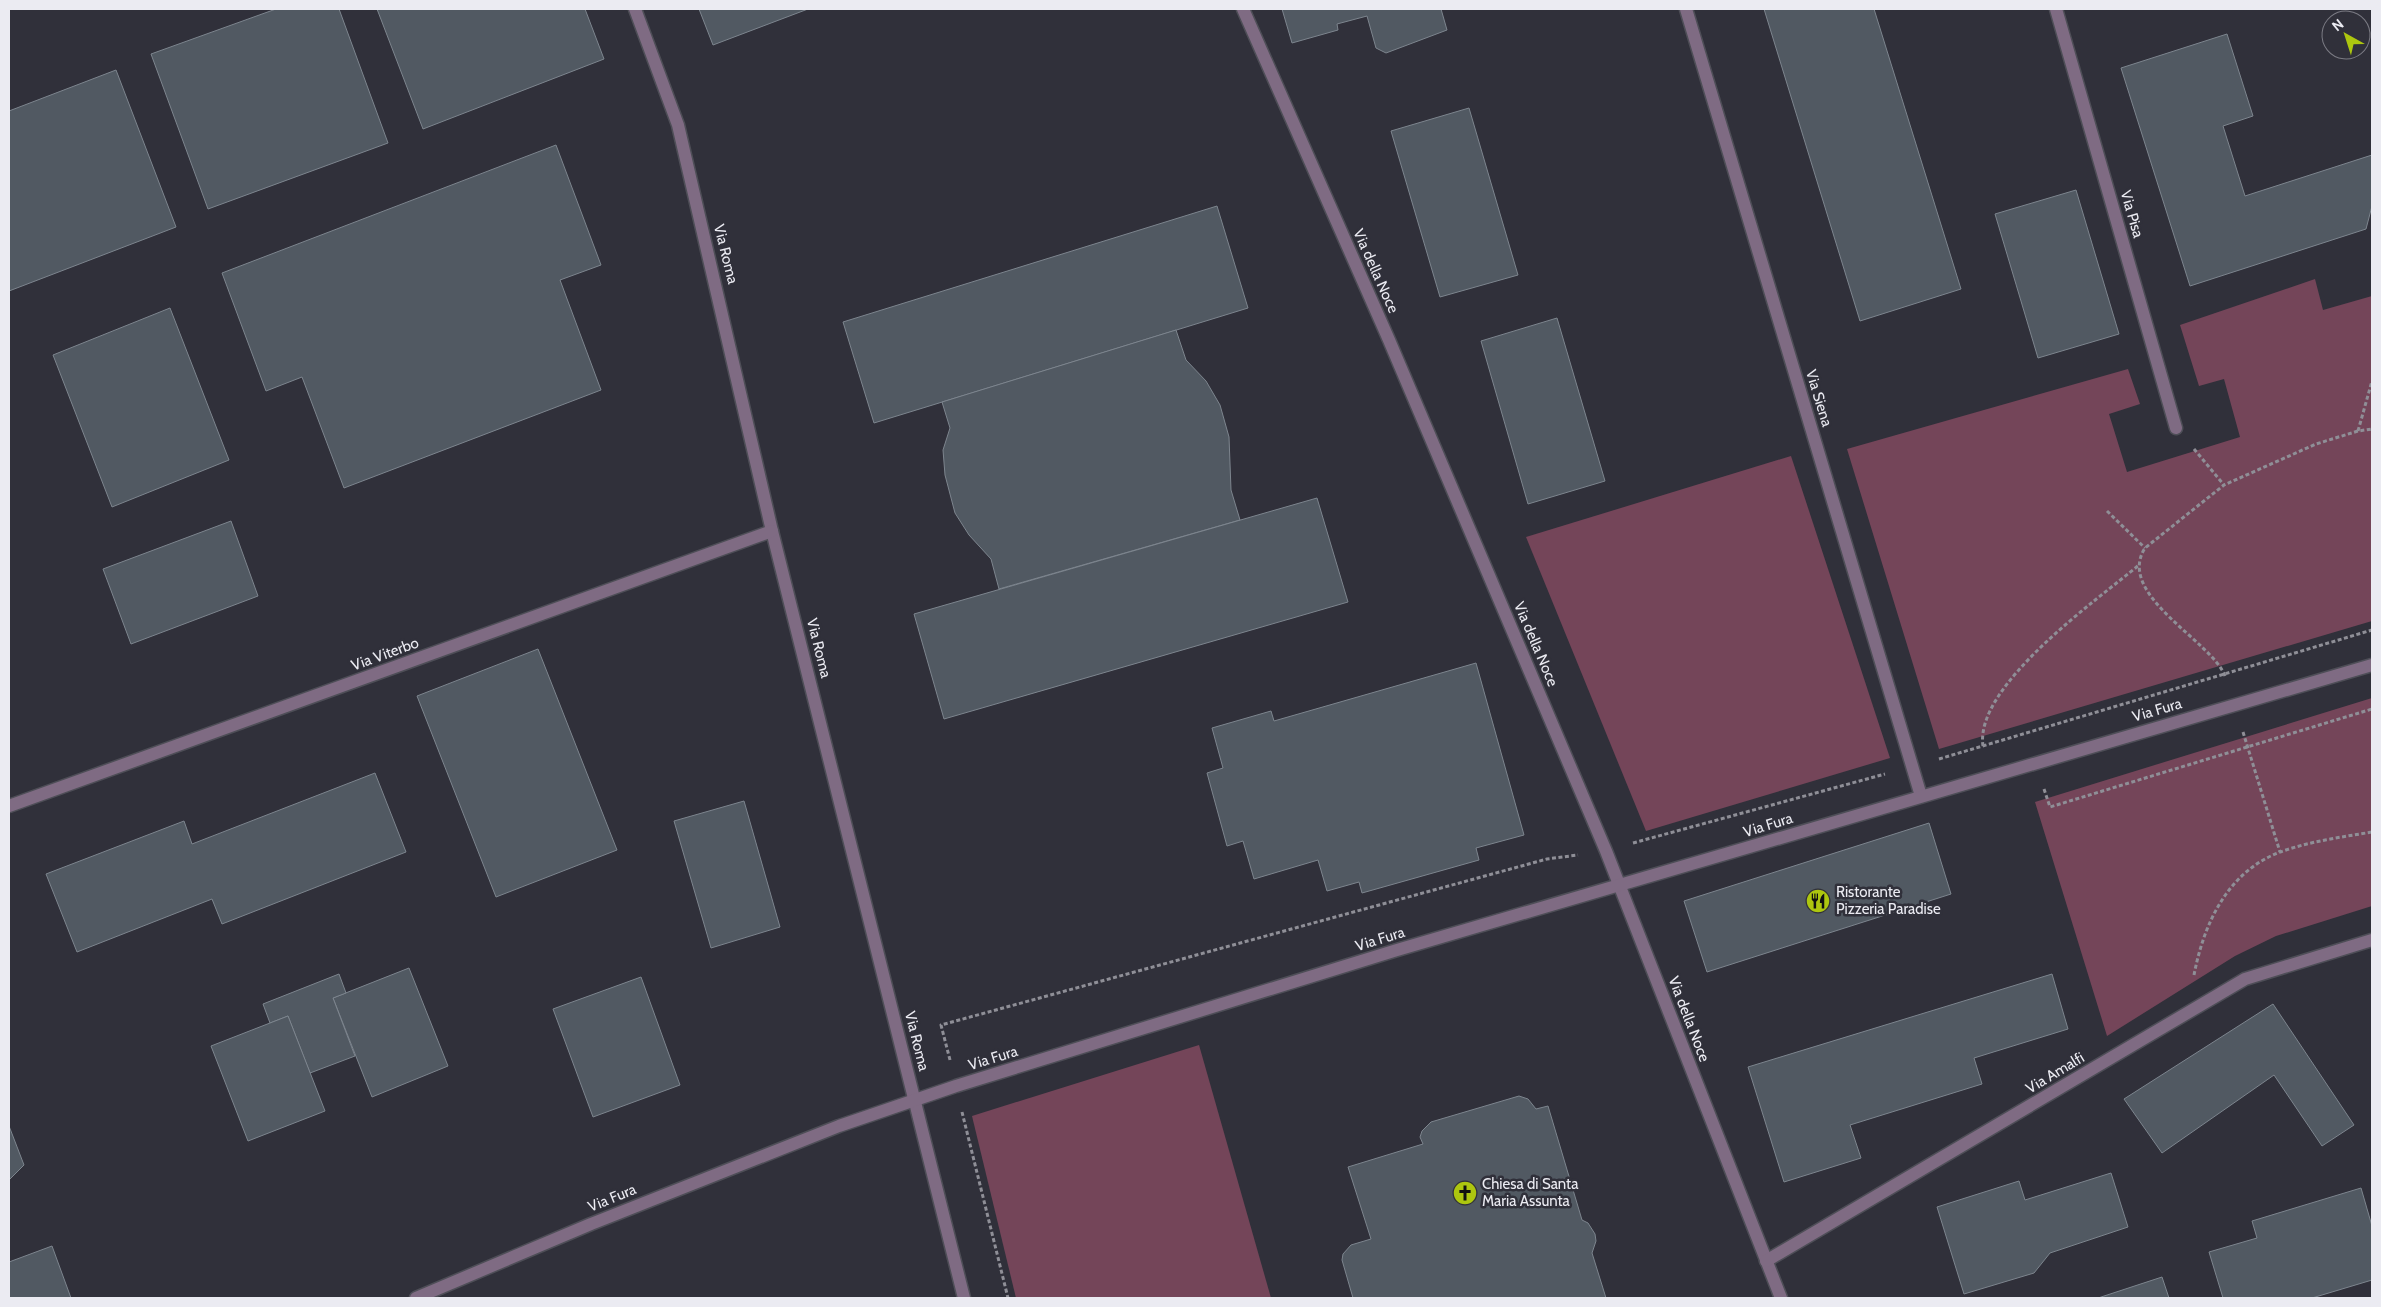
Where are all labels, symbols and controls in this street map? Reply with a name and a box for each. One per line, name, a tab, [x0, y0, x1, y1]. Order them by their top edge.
north arrow	[2321, 10, 2371, 60]
text: N	[2328, 15, 2347, 35]
street label: Via Pisa	[2117, 188, 2148, 241]
street label: Via Roma	[710, 222, 742, 287]
street label: Via della Noce	[1349, 226, 1403, 316]
street label: Via Siena	[1802, 367, 1836, 429]
street label: Via della Noce	[1510, 599, 1562, 689]
street label: Via Roma	[803, 616, 835, 681]
street label: Via Viterbo	[349, 633, 421, 675]
street label: Via Fura	[2130, 694, 2185, 726]
street label: Via Fura	[1741, 809, 1796, 841]
place label: Ristorante Pizzeria Paradise	[1836, 883, 1941, 918]
restaurant icon: Ristorante Pizzeria Paradise	[1805, 888, 1831, 914]
street label: Via Fura	[1353, 923, 1408, 955]
street label: Via della Noce	[1664, 974, 1714, 1065]
street label: Via Roma	[901, 1009, 933, 1074]
street label: Via Fura	[966, 1042, 1021, 1074]
street label: Via Amalfi	[2023, 1049, 2087, 1097]
place label: Chiesa di Santa Maria Assunta	[1482, 1175, 1579, 1210]
street label: Via Fura	[585, 1180, 640, 1216]
church icon: Chiesa di Santa Maria Assunta	[1452, 1180, 1478, 1206]

